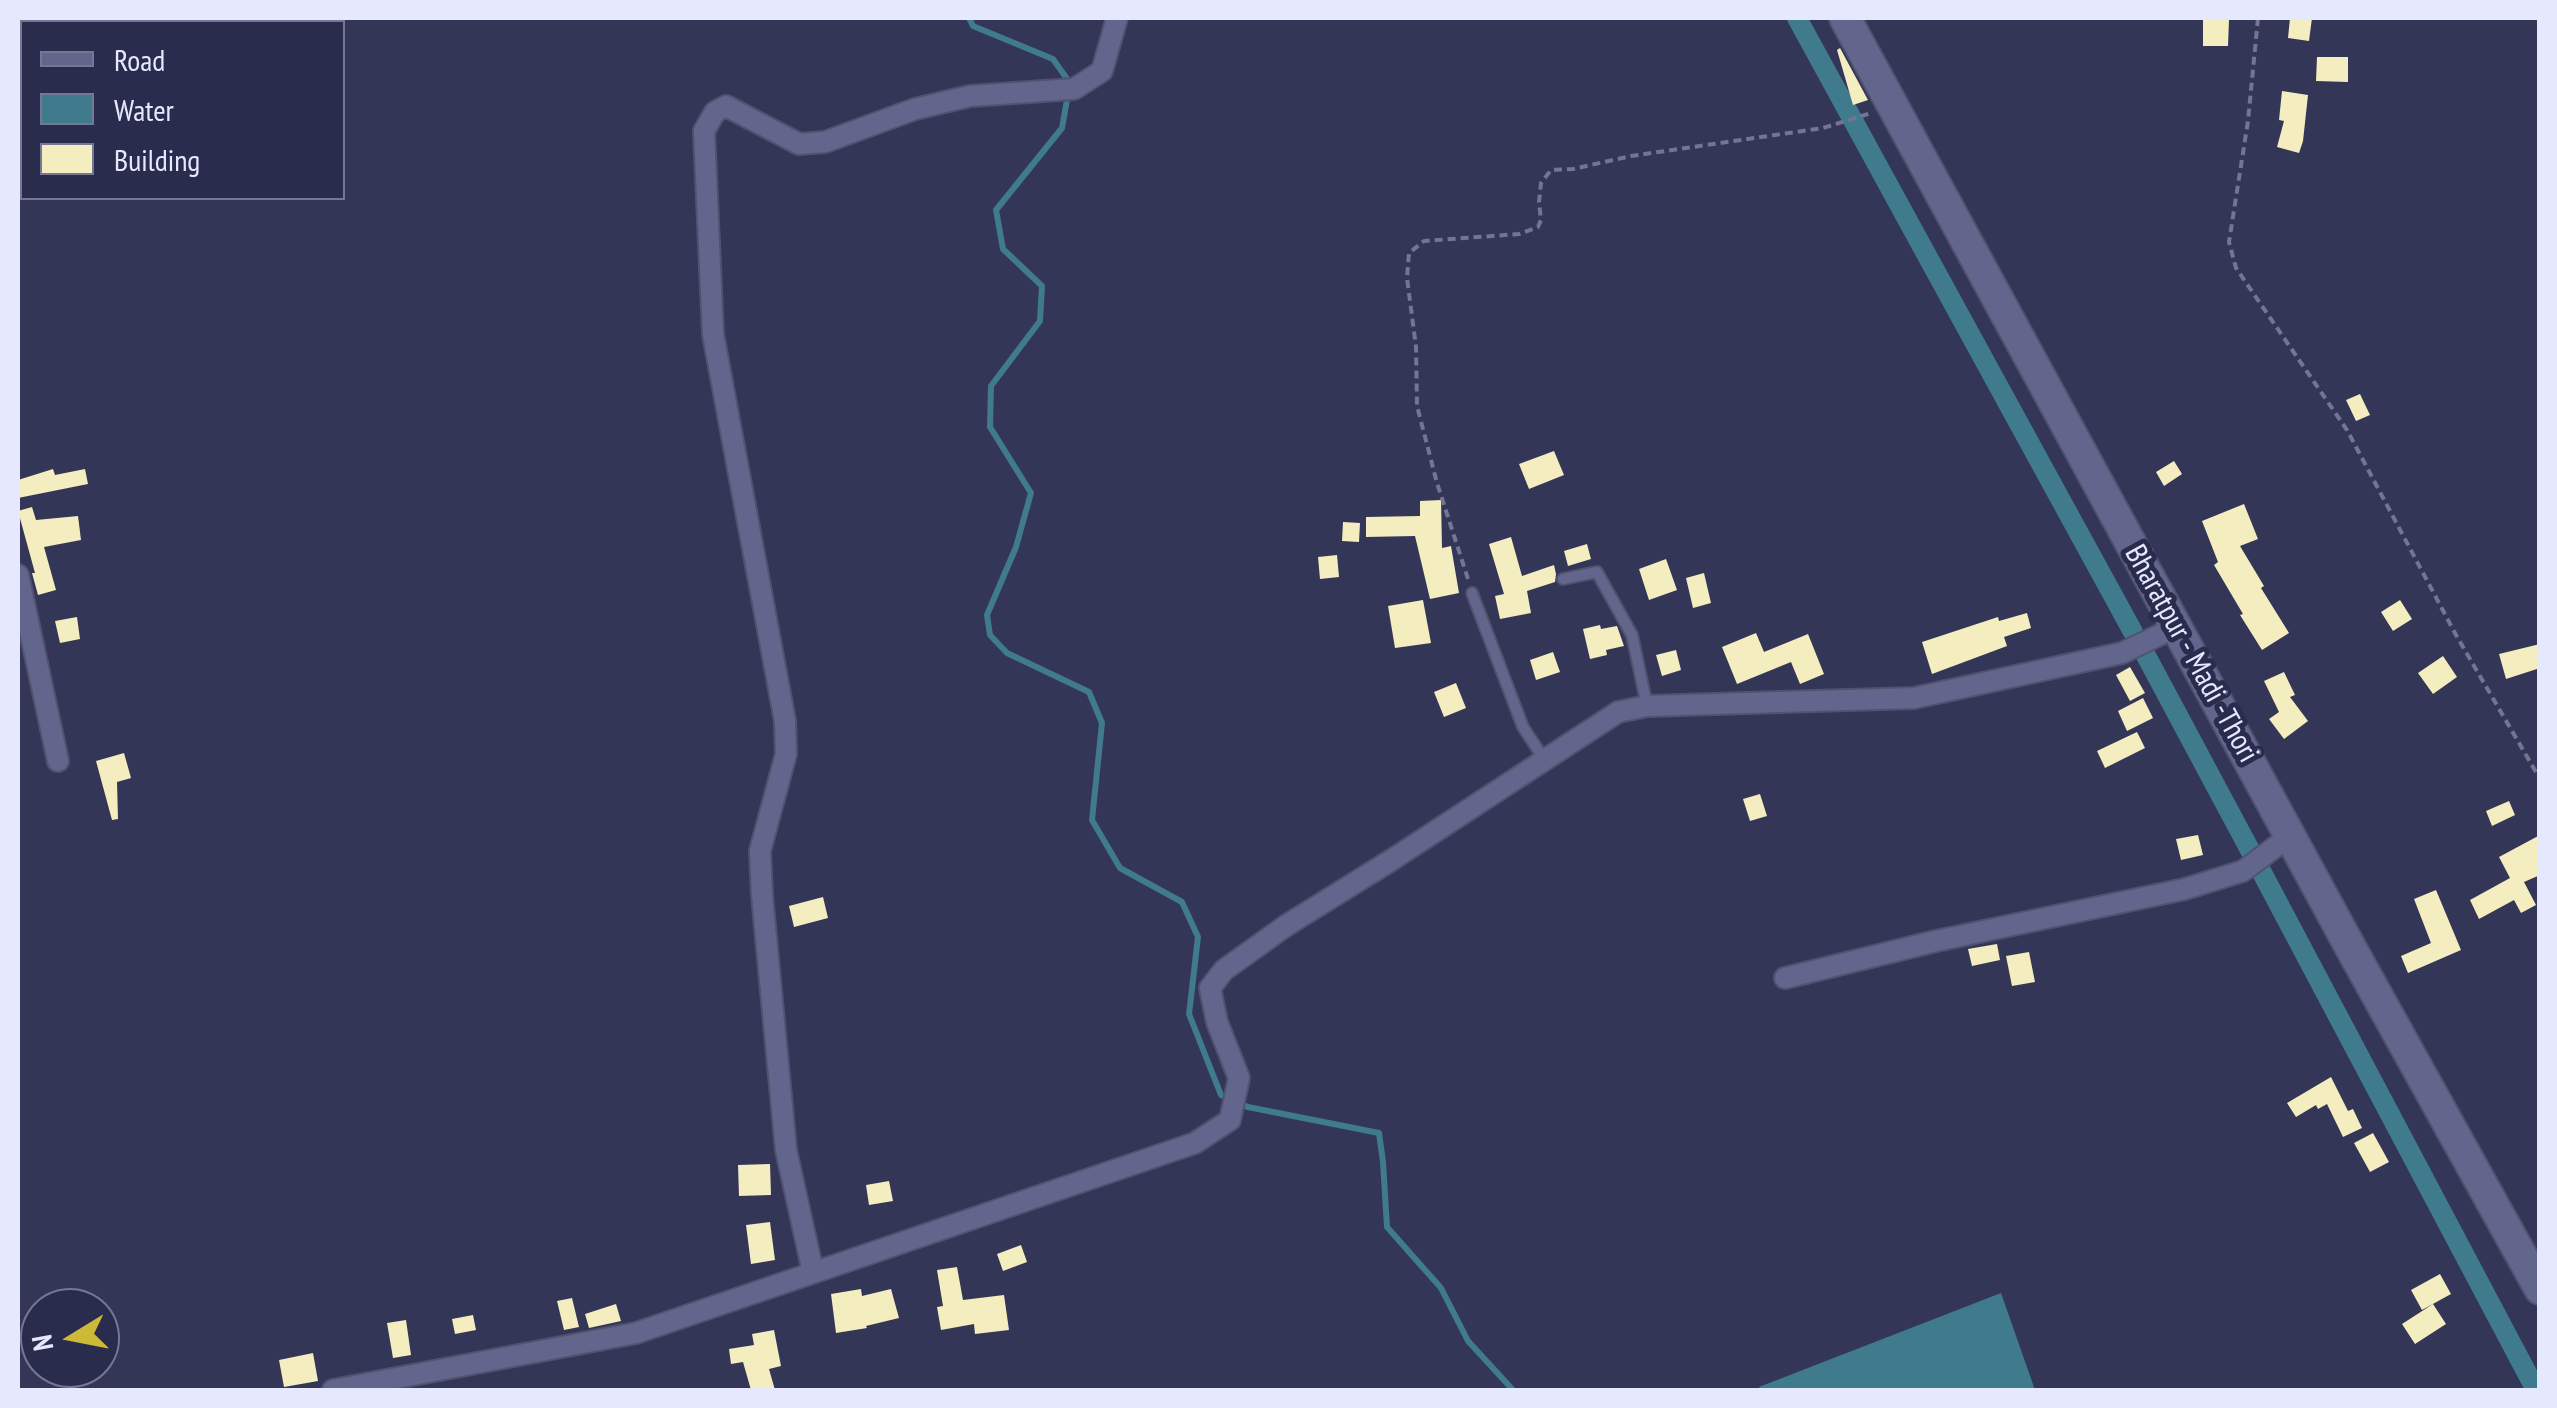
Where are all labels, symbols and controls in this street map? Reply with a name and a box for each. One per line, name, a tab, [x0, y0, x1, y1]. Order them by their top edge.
legend	[20, 20, 345, 200]
text: Road	[114, 40, 165, 79]
text: Water	[114, 90, 174, 129]
text: Building	[114, 140, 200, 179]
street label: Bharatpur - Madi -Thori	[2116, 539, 2266, 769]
north arrow	[20, 1288, 120, 1388]
text: N	[22, 1332, 61, 1354]

